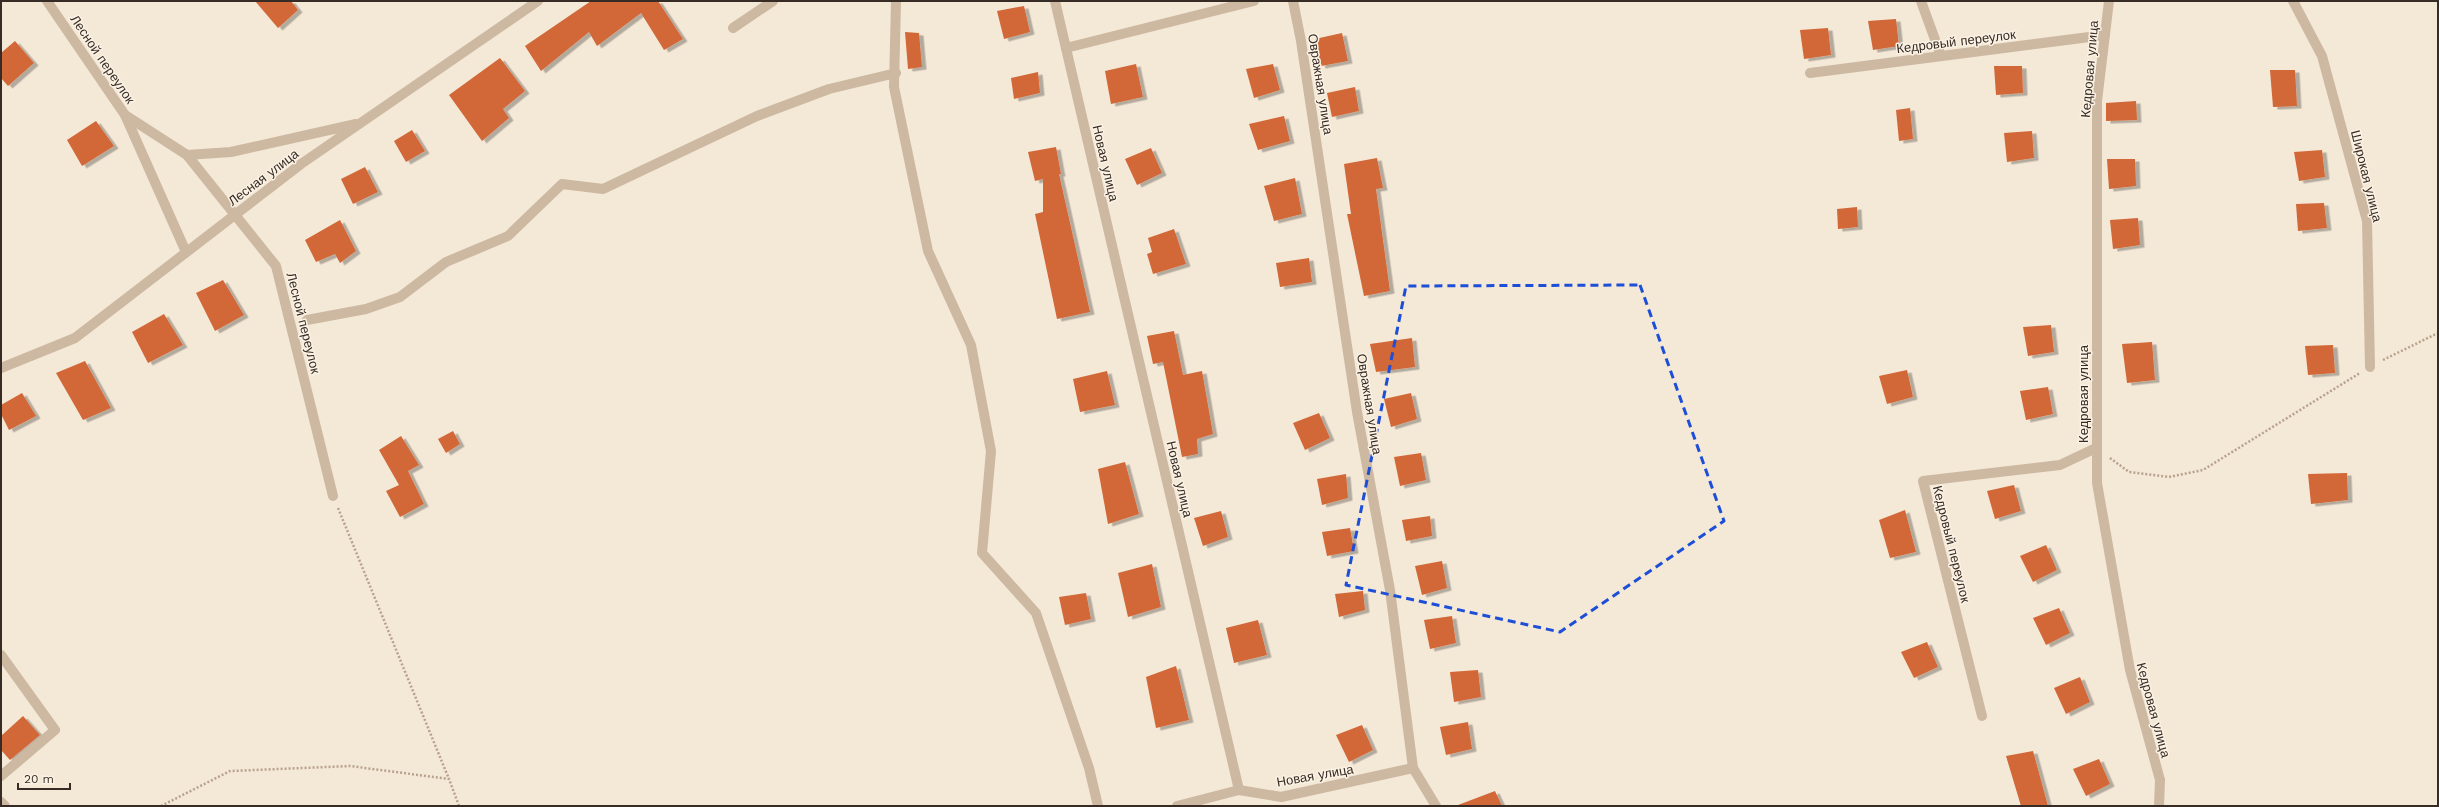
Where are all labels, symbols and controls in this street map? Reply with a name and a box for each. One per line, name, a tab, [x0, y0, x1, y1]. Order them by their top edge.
street label: Лесной переулок	[67, 12, 138, 107]
street label: Кедровая улица	[2078, 19, 2101, 118]
street label: Кедровый переулок	[1896, 27, 2017, 56]
street label: Овражная улица	[1305, 33, 1336, 136]
street label: Новая улица	[1089, 124, 1122, 203]
street label: Широкая улица	[2348, 129, 2385, 224]
street label: Лесная улица	[225, 146, 302, 209]
street label: Лесной переулок	[284, 271, 323, 376]
street label: Кедровая улица	[2076, 344, 2091, 443]
street label: Овражная улица	[1354, 353, 1385, 456]
street label: Новая улица	[1163, 440, 1196, 519]
street label: Кедровый переулок	[1930, 484, 1973, 604]
street label: Кедровая улица	[2134, 661, 2174, 760]
street label: Новая улица	[1275, 761, 1355, 790]
scale bar	[18, 765, 70, 791]
text: 20 m	[24, 772, 54, 786]

